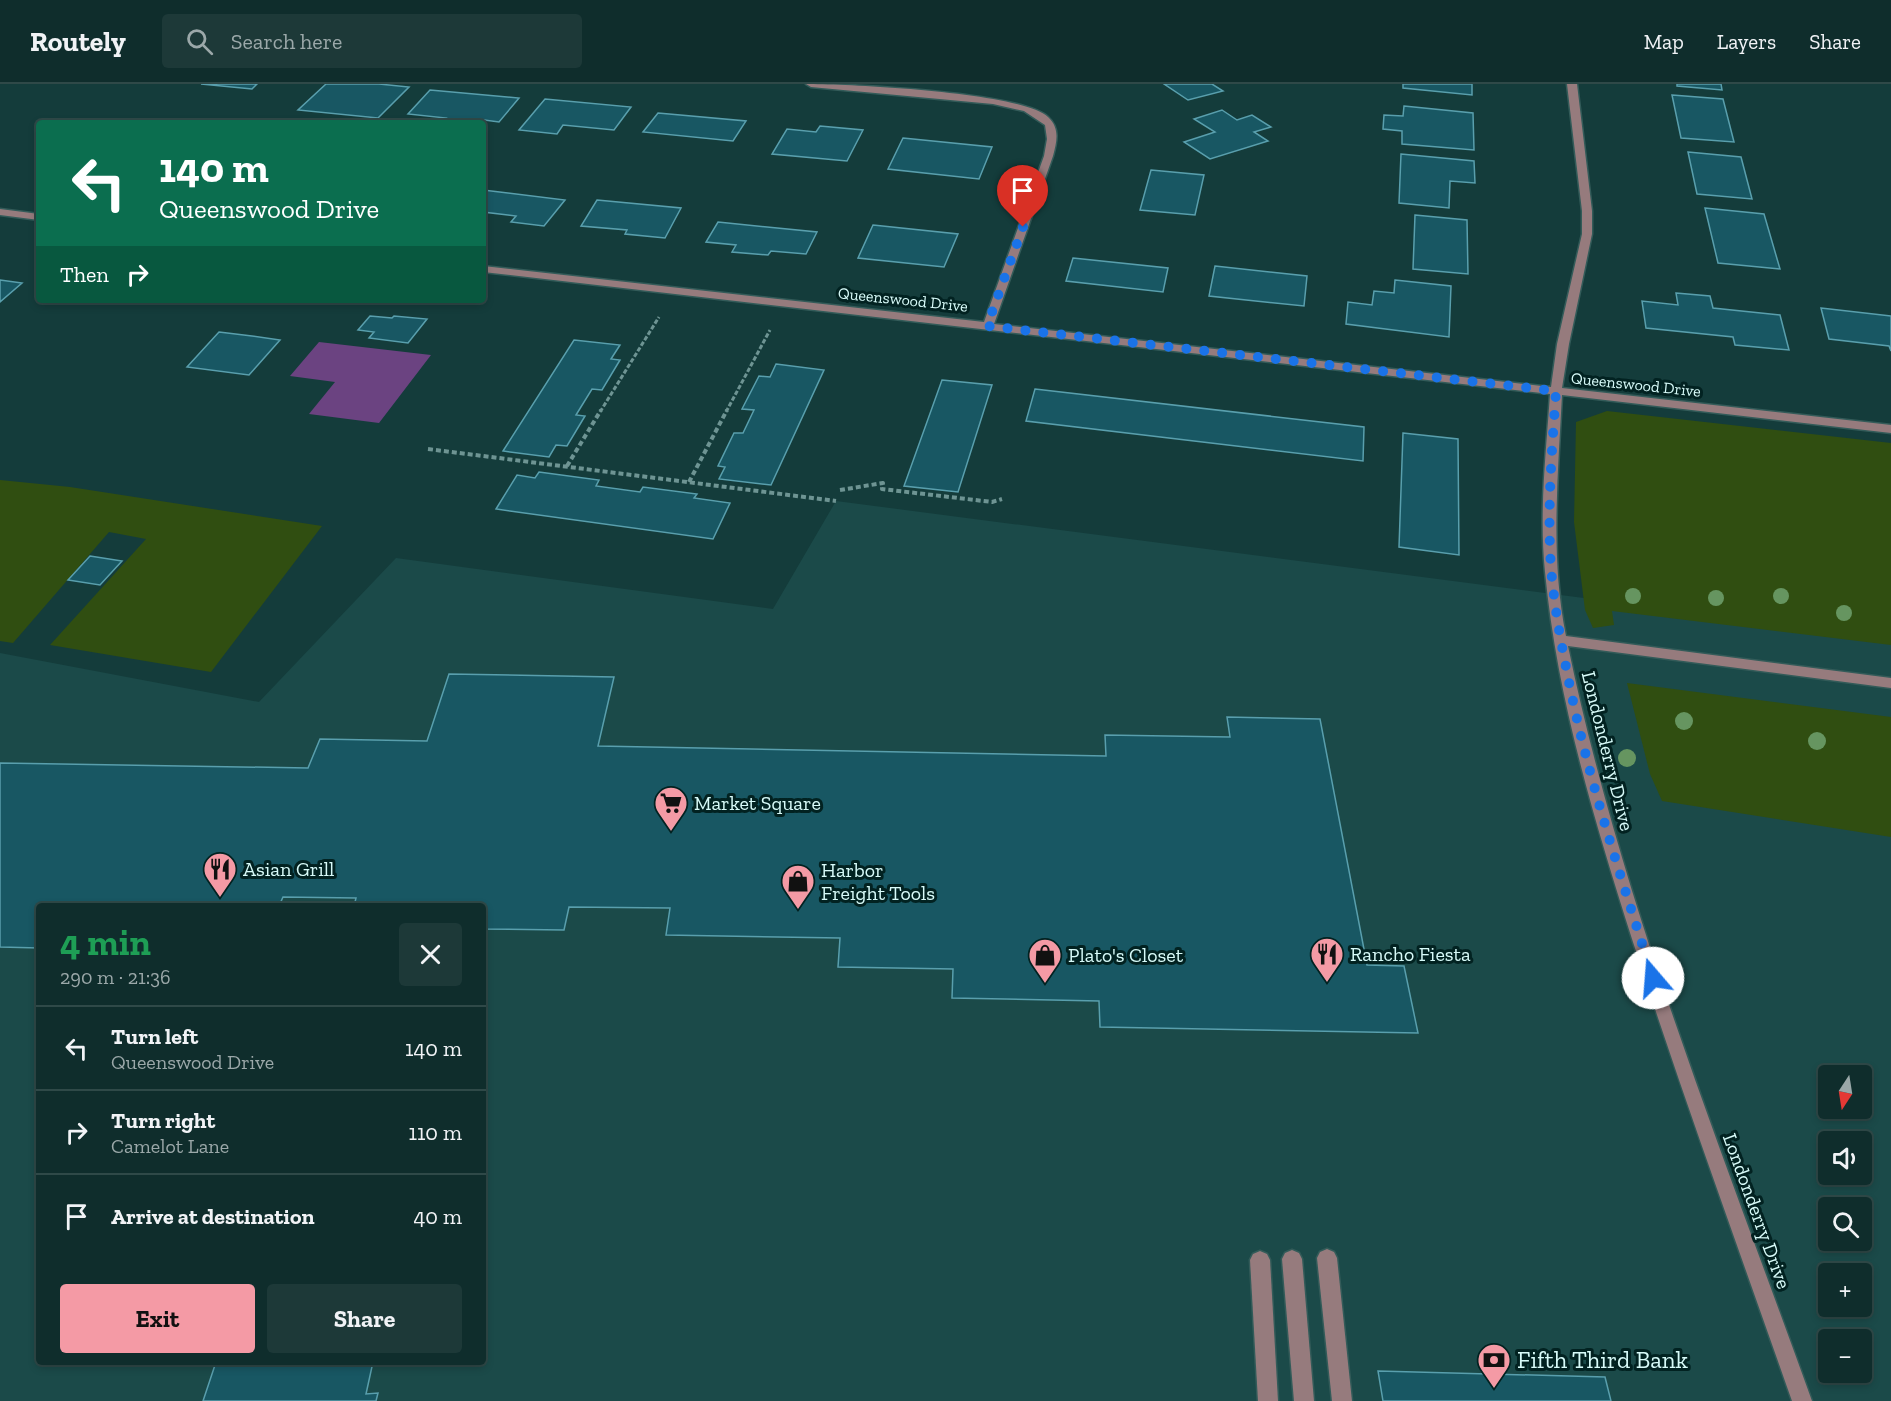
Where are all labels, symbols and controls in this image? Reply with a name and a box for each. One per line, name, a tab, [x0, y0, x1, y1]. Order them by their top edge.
search box	[162, 14, 582, 68]
text: Routely	[30, 25, 126, 58]
icon: search	[183, 25, 216, 58]
text: Search here	[231, 28, 342, 55]
text: Map	[1644, 29, 1684, 54]
text: Layers	[1717, 29, 1776, 54]
text: Share	[1809, 29, 1861, 54]
text: 140 m	[159, 142, 269, 193]
icon: left	[60, 144, 138, 222]
pin	[997, 165, 1048, 227]
icon: arrive	[1006, 174, 1039, 207]
text: Queenswood Drive	[159, 193, 379, 225]
icon: right	[121, 258, 154, 291]
text: Then	[60, 261, 109, 288]
street label: Queenswood Drive	[837, 283, 969, 316]
street label: Queenswood Drive	[1570, 368, 1702, 401]
street label: Londonderry Drive	[1577, 669, 1639, 833]
supermarket icon: Market Square	[653, 785, 689, 832]
place label: Market Square	[694, 791, 821, 815]
restaurant icon: Asian Grill	[202, 851, 238, 898]
place label: Asian Grill	[243, 857, 334, 881]
place label: Harbor Freight Tools	[821, 858, 935, 905]
shop icon: Harbor Freight Tools	[780, 863, 816, 910]
text: 4 min	[60, 921, 151, 964]
button: close	[399, 923, 462, 986]
restaurant icon: Rancho Fiesta	[1309, 936, 1345, 983]
shop icon: Plato's Closet	[1027, 937, 1063, 984]
place label: Rancho Fiesta	[1350, 942, 1471, 966]
place label: Plato's Closet	[1068, 943, 1184, 967]
position arrow	[1621, 946, 1685, 1010]
text: 290 m · 21:36	[60, 965, 171, 989]
text: Turn left	[111, 1023, 198, 1050]
icon: left	[60, 1032, 93, 1065]
text: 140 m	[405, 1035, 462, 1062]
text: Queenswood Drive	[111, 1050, 274, 1074]
north arrow	[1818, 1065, 1872, 1119]
map controls	[1818, 1065, 1872, 1383]
text: Turn right	[111, 1107, 215, 1134]
icon: right	[60, 1116, 93, 1149]
text: 110 m	[408, 1119, 462, 1146]
street label: Londonderry Drive	[1718, 1130, 1796, 1292]
button: sound	[1818, 1131, 1872, 1185]
text: Camelot Lane	[111, 1134, 229, 1158]
button: search	[1818, 1197, 1872, 1251]
icon: arrive	[60, 1200, 93, 1233]
text: Arrive at destination	[111, 1203, 314, 1230]
text: 40 m	[413, 1203, 462, 1230]
button: +	[1818, 1263, 1872, 1317]
button: Exit	[60, 1284, 255, 1353]
button: Share	[267, 1284, 462, 1353]
button: −	[1818, 1329, 1872, 1383]
bank icon: Fifth Third Bank	[1476, 1342, 1512, 1389]
place label: Fifth Third Bank	[1517, 1345, 1688, 1374]

